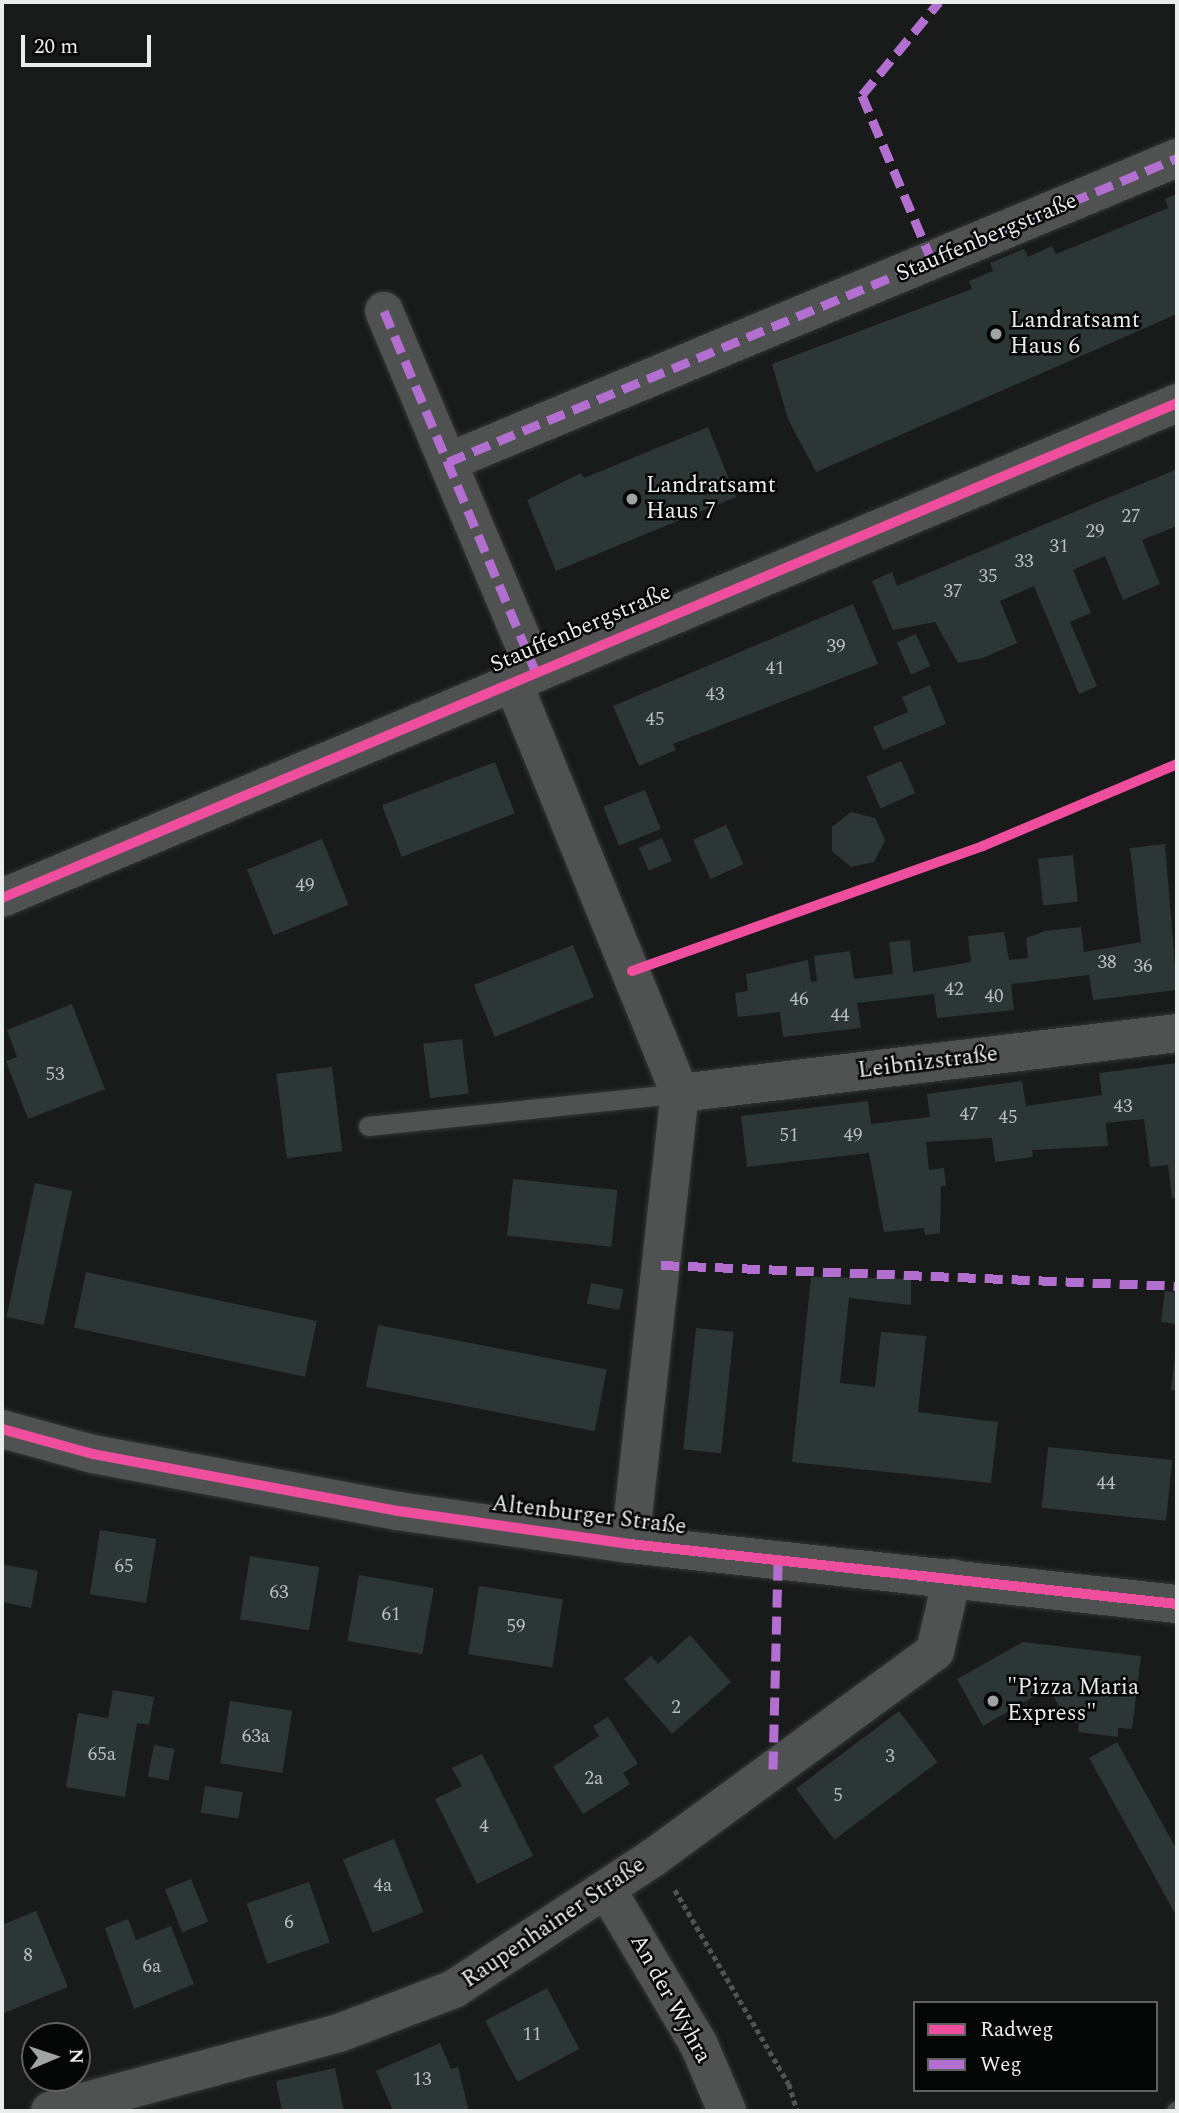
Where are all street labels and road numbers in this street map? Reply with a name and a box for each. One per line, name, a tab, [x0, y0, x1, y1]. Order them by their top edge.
street label: Stauffenbergstraße	[892, 187, 1082, 289]
street label: Stauffenbergstraße	[486, 578, 676, 680]
street label: Leibnizstraße	[856, 1041, 1000, 1085]
street label: Altenburger Straße	[490, 1490, 688, 1542]
street label: Raupenhainer Straße	[457, 1852, 651, 1994]
street label: An der Wyhra	[623, 1930, 717, 2068]

